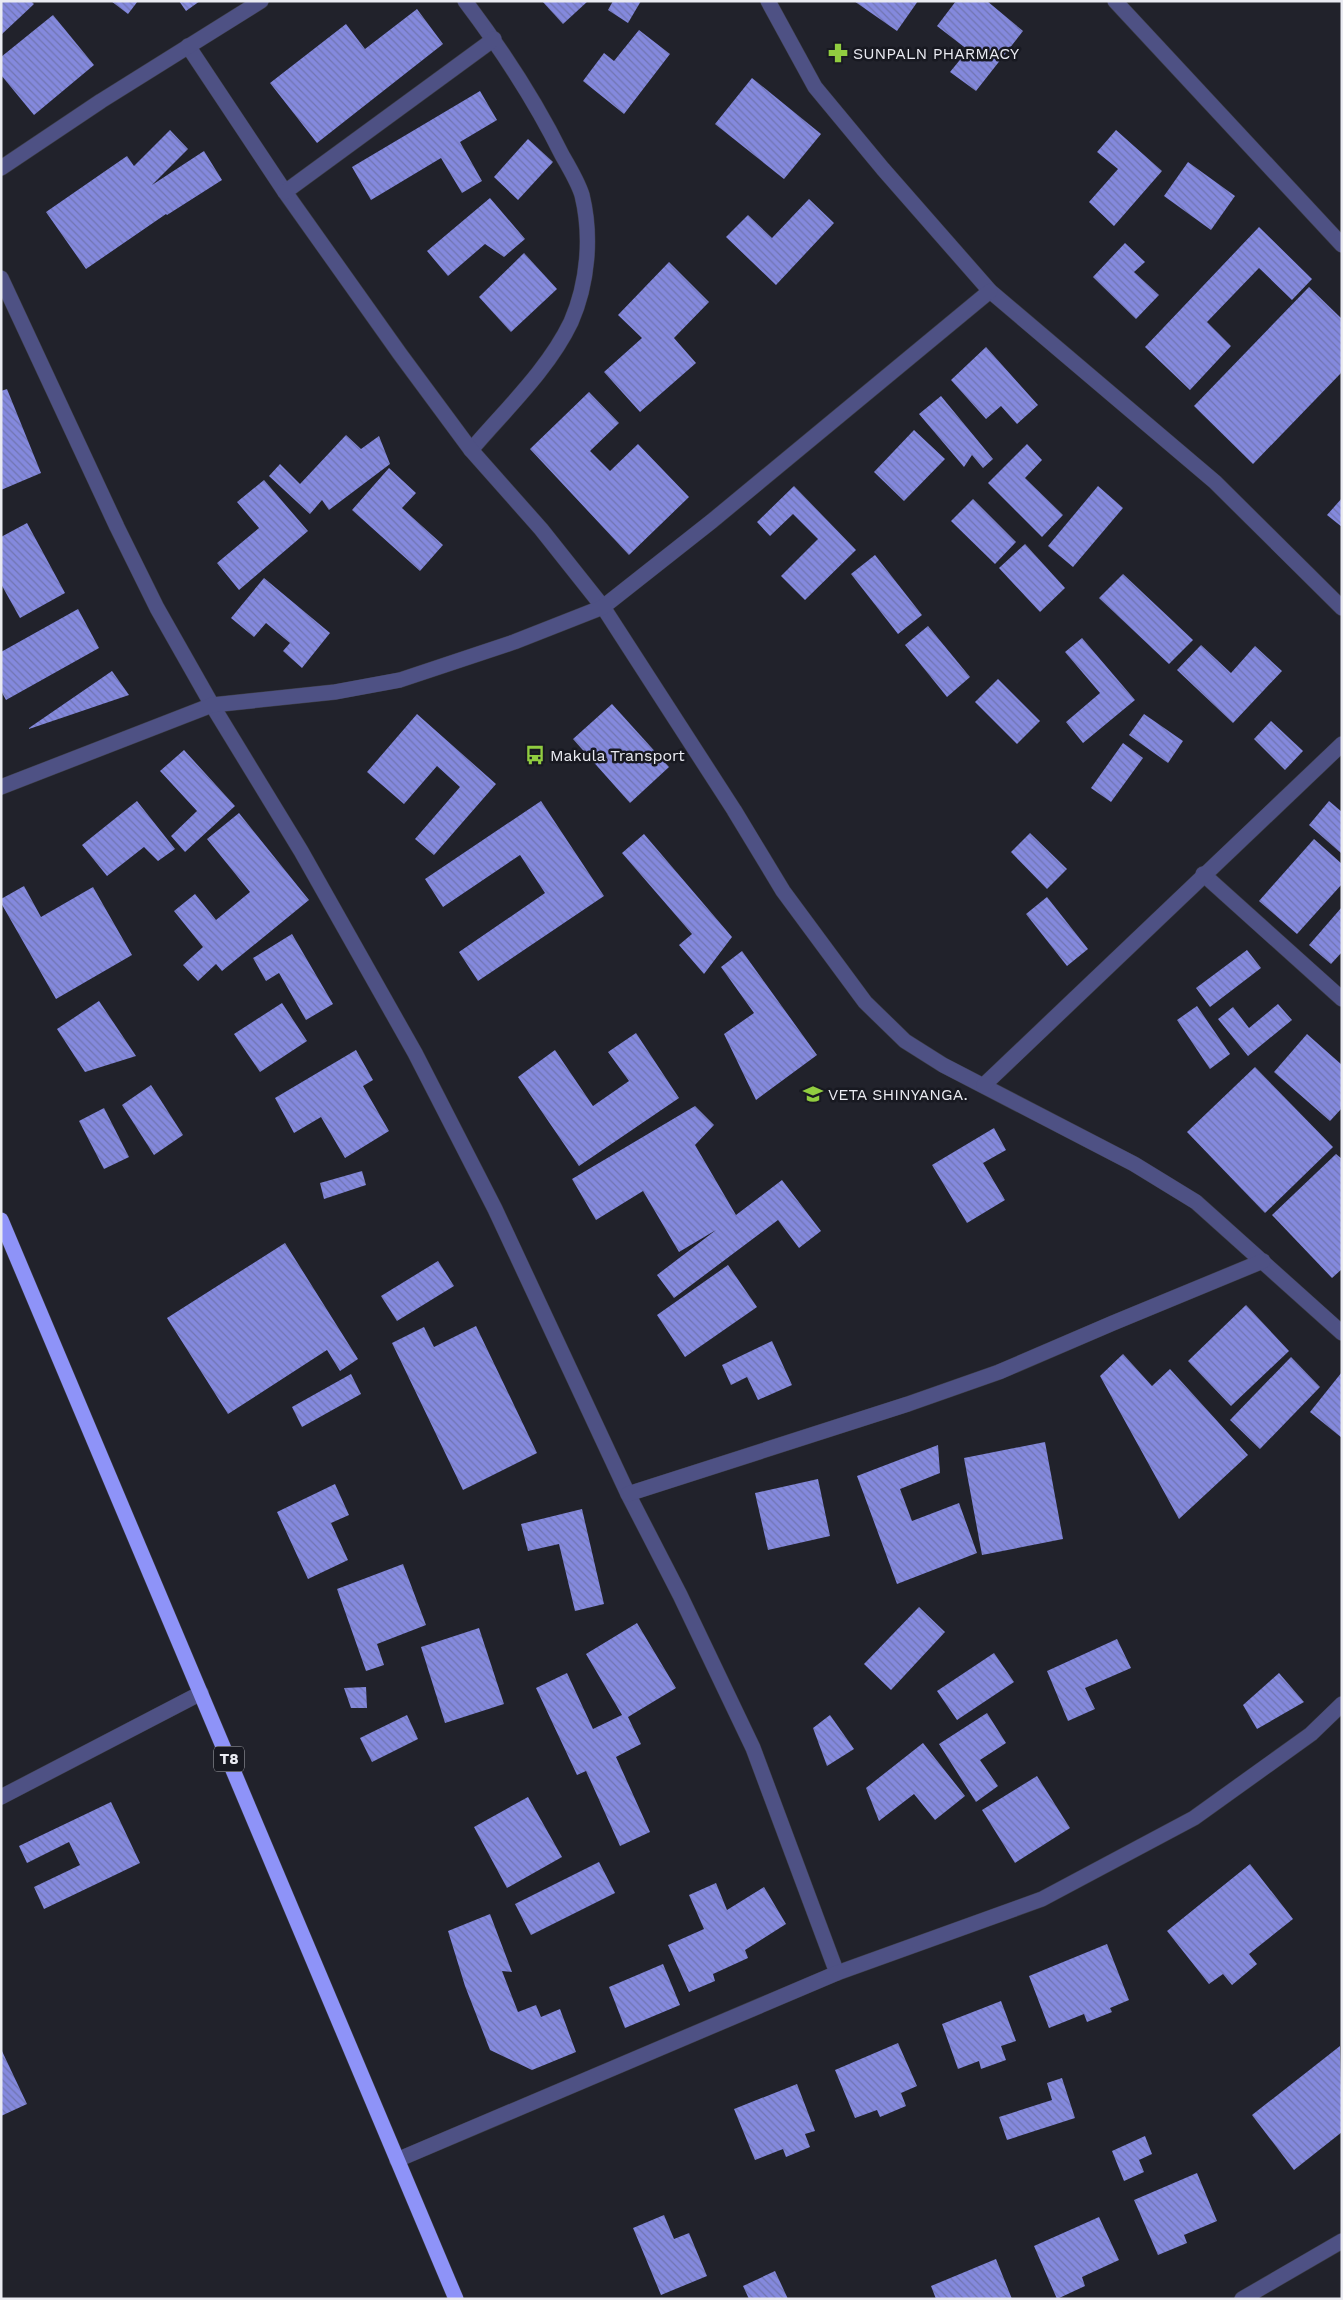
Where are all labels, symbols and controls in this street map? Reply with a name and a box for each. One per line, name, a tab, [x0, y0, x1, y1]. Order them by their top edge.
pharmacy icon: SUNPALN PHARMACY	[827, 42, 849, 64]
place label: SUNPALN PHARMACY	[853, 44, 1019, 63]
bus stop icon: Makula Transport	[524, 744, 546, 766]
place label: Makula Transport	[550, 746, 685, 765]
school or university icon: VETA SHINYANGA.	[802, 1083, 824, 1105]
place label: VETA SHINYANGA.	[828, 1085, 968, 1104]
road number: T8	[214, 1746, 244, 1772]

